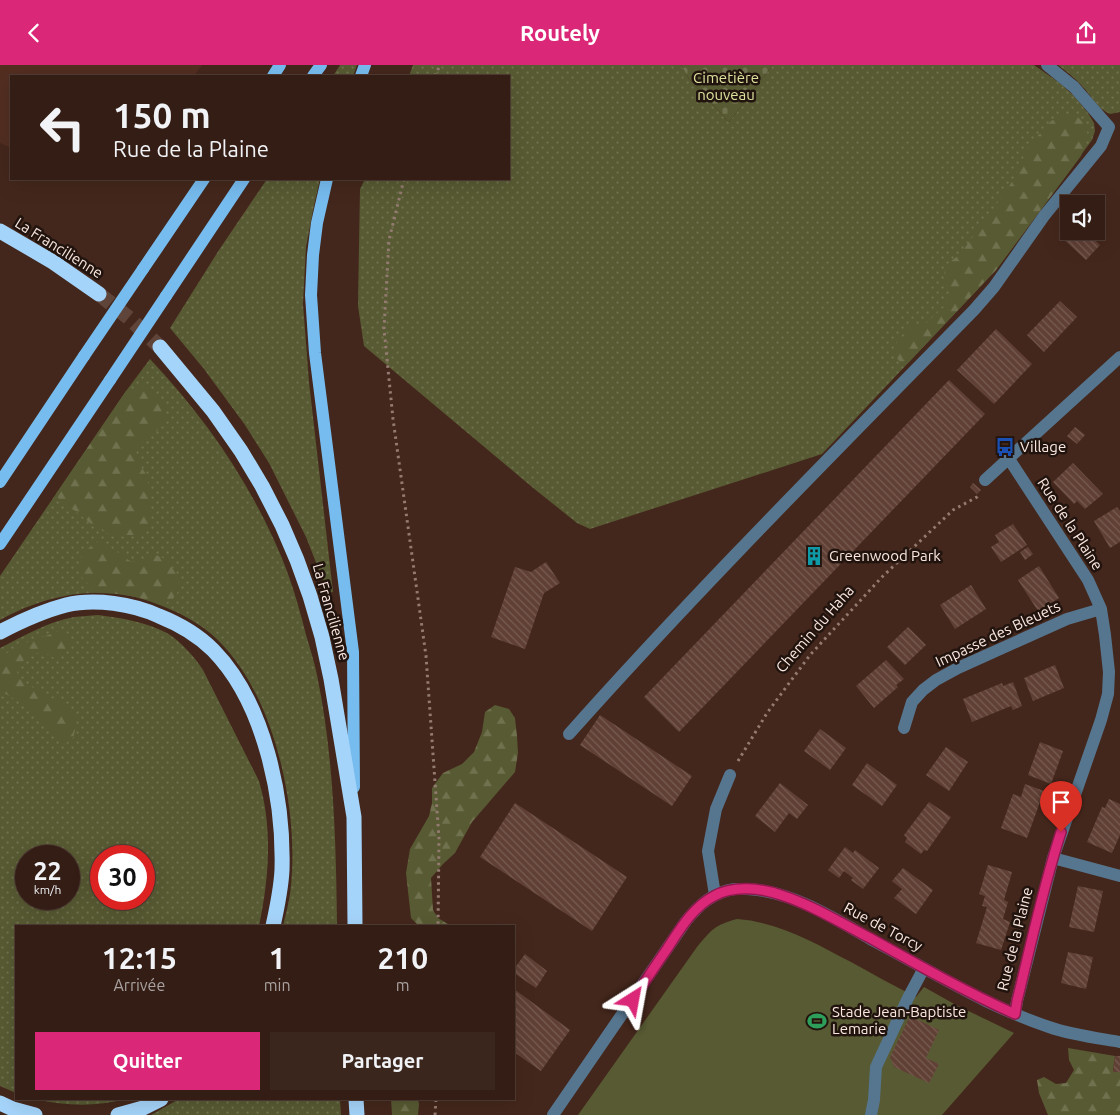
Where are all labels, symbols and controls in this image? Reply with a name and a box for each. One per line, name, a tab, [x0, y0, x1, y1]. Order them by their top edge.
icon: back	[20, 19, 48, 47]
icon: share	[1072, 19, 1100, 47]
text: Routely	[520, 20, 600, 45]
park label: Cimetière nouveau	[693, 69, 759, 103]
icon: left	[30, 95, 95, 160]
text: 150 m	[113, 95, 211, 135]
text: Rue de la Plaine	[113, 136, 269, 161]
map controls	[1060, 195, 1105, 240]
button: sound	[1060, 195, 1105, 240]
street label: La Francilienne	[12, 214, 106, 281]
bus stop icon: Village	[994, 436, 1016, 458]
place label: Village	[1020, 438, 1066, 455]
street label: Rue de la Plaine	[1034, 474, 1107, 573]
building icon: Greenwood Park	[803, 545, 825, 567]
place label: Greenwood Park	[829, 547, 941, 564]
street label: La Francilienne	[309, 561, 353, 662]
street label: Chemin du Haha	[772, 582, 857, 676]
street label: Impasse des Bleuets	[933, 597, 1063, 670]
pin	[1040, 781, 1082, 832]
icon: arrive	[1047, 788, 1075, 816]
speed limit sign: 30	[90, 845, 155, 910]
text: 22	[33, 857, 62, 885]
text: km/h	[34, 883, 61, 896]
street label: Rue de la Plaine	[993, 885, 1036, 993]
street label: Rue de Torcy	[841, 899, 925, 954]
text: 12:15	[102, 941, 177, 975]
text: 1	[269, 941, 286, 975]
text: 210	[377, 941, 428, 975]
position arrow	[606, 973, 658, 1025]
text: Arrivée	[113, 976, 165, 994]
text: min	[264, 976, 291, 994]
text: m	[396, 976, 410, 994]
place label: Stade Jean-Baptiste Lemarie	[832, 1003, 966, 1037]
sports icon: Stade Jean-Baptiste Lemarie	[806, 1010, 828, 1032]
button: Quitter	[35, 1032, 260, 1090]
button: Partager	[270, 1032, 495, 1090]

